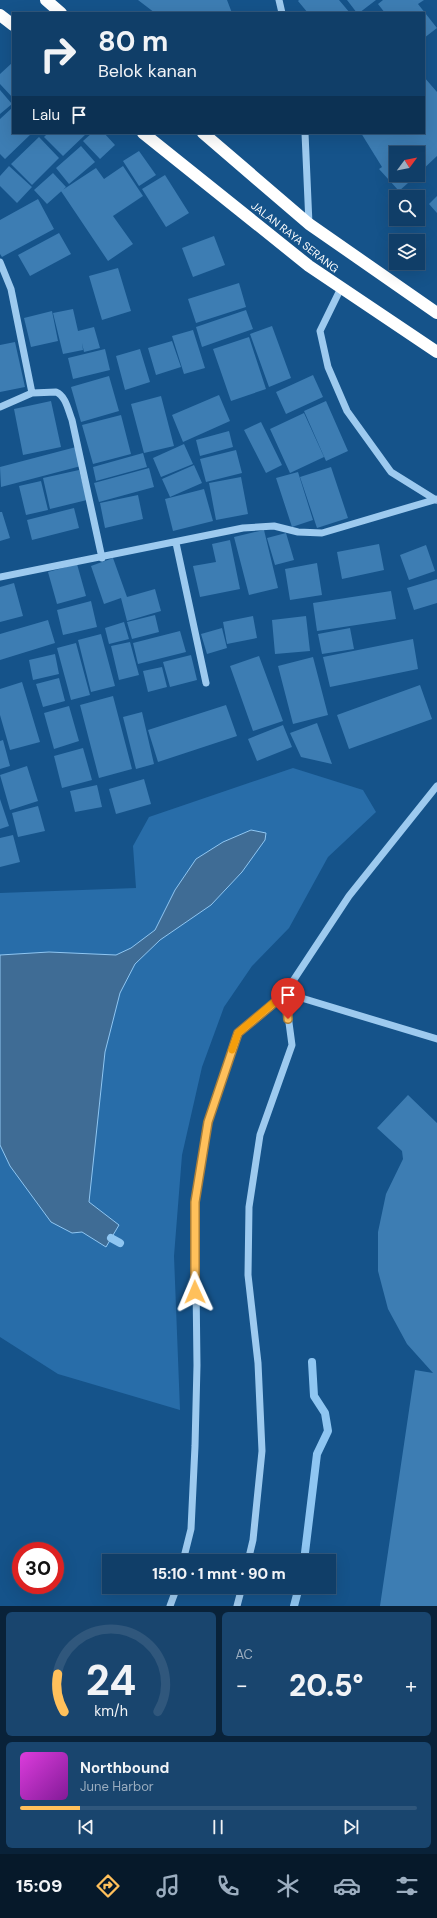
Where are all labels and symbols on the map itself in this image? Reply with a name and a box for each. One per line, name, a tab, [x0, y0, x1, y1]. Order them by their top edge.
north arrow	[389, 146, 425, 182]
street label: JALAN RAYA SERANG	[248, 198, 342, 276]
pin	[271, 978, 305, 1019]
position arrow	[174, 1271, 216, 1313]
speed limit sign: 30	[12, 1542, 64, 1594]

